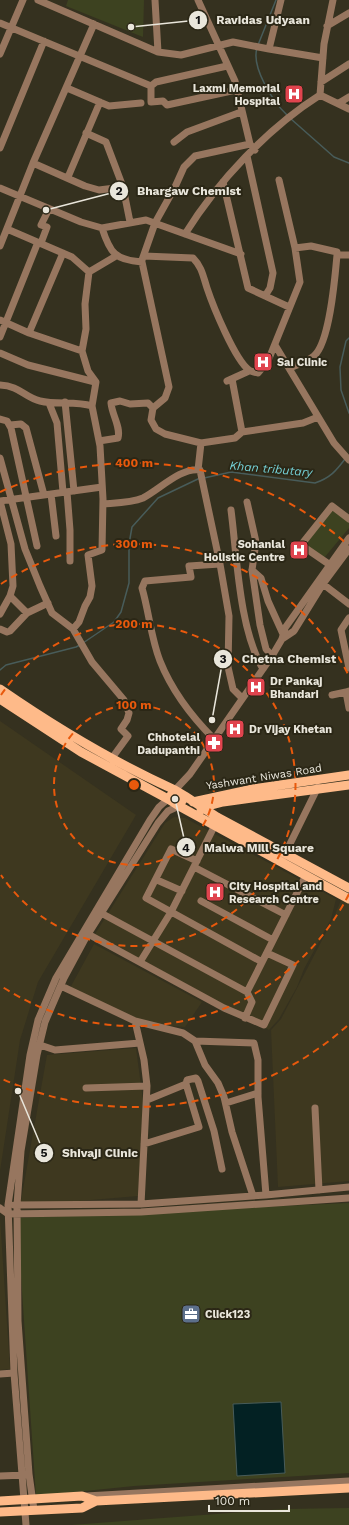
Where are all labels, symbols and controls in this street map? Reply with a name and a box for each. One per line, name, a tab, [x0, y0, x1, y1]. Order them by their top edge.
callout: Ravidas Udyaan	[188, 8, 317, 32]
text: 1	[195, 13, 201, 27]
text: Ravidas Udyaan	[216, 13, 310, 27]
place label: Laxmi Memorial Hospital	[193, 82, 280, 108]
hospital icon: Laxmi Memorial Hospital	[283, 83, 305, 105]
callout: Bhargaw Chemist	[109, 179, 249, 203]
text: 2	[115, 184, 123, 198]
text: Bhargaw Chemist	[137, 184, 242, 198]
hospital icon: Sai Clinic	[252, 351, 274, 373]
place label: Sai Clinic	[277, 356, 327, 369]
text: 400 m	[115, 456, 153, 470]
water label: Khan tributary	[229, 458, 314, 480]
text: 300 m	[115, 537, 153, 551]
place label: Sohanlal Holistic Centre	[204, 538, 285, 564]
hospital icon: Sohanlal Holistic Centre	[288, 539, 310, 561]
text: 200 m	[115, 617, 153, 631]
callout: Chetna Chemist	[213, 647, 344, 671]
text: 3	[219, 652, 227, 666]
text: Chetna Chemist	[242, 652, 337, 666]
place label: Dr Pankaj Bhandari	[270, 675, 323, 701]
hospital icon: Dr Pankaj Bhandari	[245, 676, 267, 698]
text: 100 m	[116, 698, 152, 712]
hospital icon: Dr Vijay Khetan	[224, 718, 246, 740]
place label: Dr Vijay Khetan	[249, 723, 332, 736]
place label: Chhotelal Dadupanthi	[137, 731, 200, 757]
pharmacy icon: Chhotelal Dadupanthi	[203, 732, 225, 754]
street label: Yashwant Niwas Road	[205, 761, 323, 793]
centre of rings	[127, 778, 141, 792]
callout: Malwa Mill Square	[176, 835, 322, 859]
text: 4	[182, 841, 190, 855]
text: Malwa Mill Square	[204, 841, 314, 855]
place label: City Hospital and Research Centre	[229, 880, 322, 906]
hospital icon: City Hospital and Research Centre	[204, 881, 226, 903]
callout: Shivaji Clinic	[34, 1141, 146, 1165]
text: 5	[41, 1146, 48, 1160]
text: Shivaji Clinic	[62, 1146, 138, 1160]
office icon: Click123	[180, 1303, 202, 1325]
place label: Click123	[205, 1308, 251, 1321]
scale bar	[209, 1487, 289, 1513]
text: 100 m	[215, 1494, 250, 1508]

